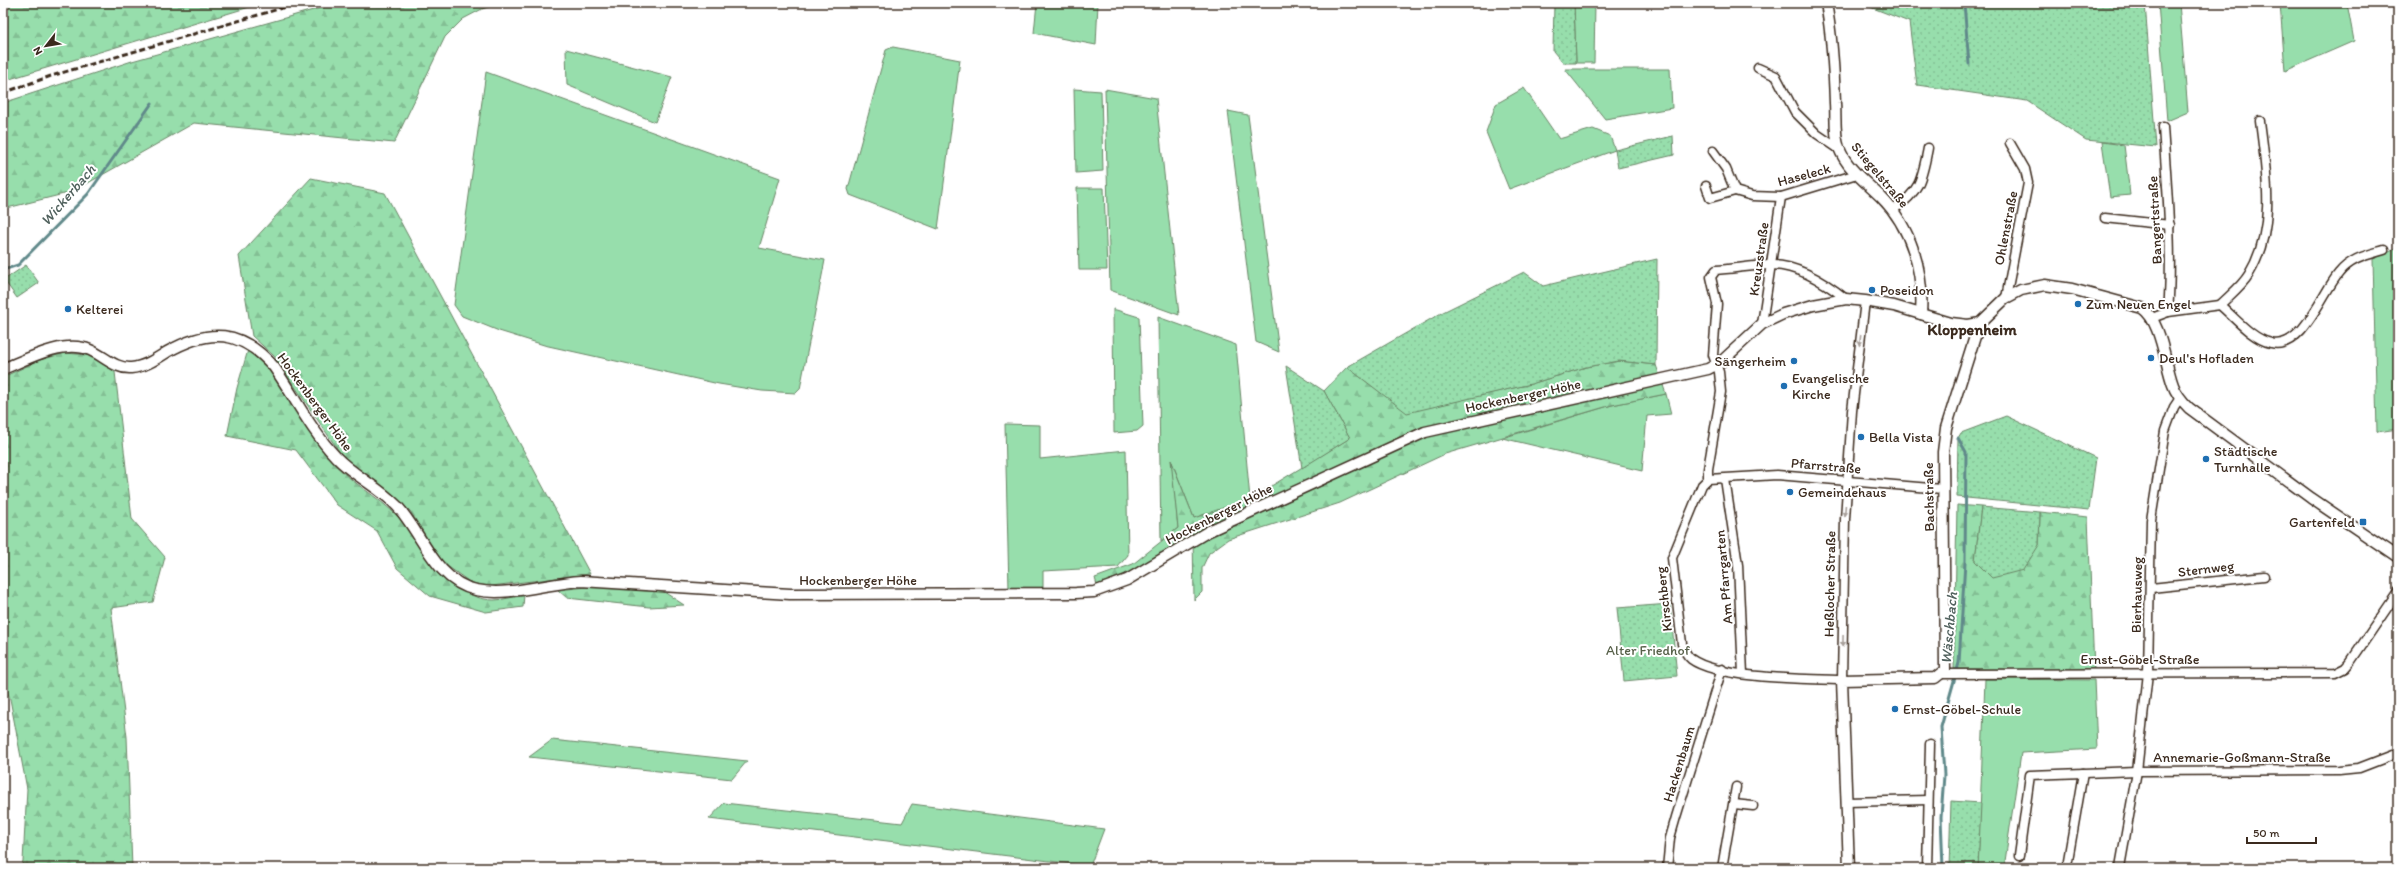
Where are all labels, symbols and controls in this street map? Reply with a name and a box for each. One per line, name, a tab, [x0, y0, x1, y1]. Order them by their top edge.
north arrow	[26, 26, 66, 66]
text: N	[30, 44, 45, 57]
street label: Stiegelstraße	[1848, 139, 1913, 212]
street label: Haseleck	[1776, 160, 1833, 190]
water label: Wickerbach	[37, 161, 99, 229]
street label: Bangertstraße	[2144, 175, 2166, 265]
street label: Ohlenstraße	[1990, 189, 2022, 267]
street label: Kreuzstraße	[1745, 221, 1773, 297]
place label: Poseidon	[1880, 282, 1934, 299]
marker: Poseidon	[1867, 285, 1877, 295]
place label: Zum Neuen Engel	[2086, 296, 2191, 313]
marker: Zum Neuen Engel	[2073, 299, 2083, 309]
place label: Kelterei	[76, 301, 123, 318]
marker: Kelterei	[63, 304, 73, 314]
district label: Kloppenheim	[1927, 320, 2017, 340]
one-way arrow	[1857, 334, 1864, 346]
street label: Hockenberger Höhe	[274, 349, 357, 455]
place label: Deul's Hofladen	[2159, 350, 2254, 367]
place label: Sängerheim	[1715, 353, 1787, 370]
marker: Deul's Hofladen	[2146, 353, 2156, 363]
marker: Sängerheim	[1789, 356, 1799, 366]
place label: Evangelische Kirche	[1792, 370, 1869, 403]
street label: Hockenberger Höhe	[1464, 375, 1583, 417]
marker: Evangelische Kirche	[1779, 381, 1789, 391]
place label: Bella Vista	[1869, 429, 1934, 446]
marker: Bella Vista	[1856, 432, 1866, 442]
place label: Städtische Turnhalle	[2214, 443, 2278, 476]
street label: Pfarrstraße	[1790, 454, 1862, 478]
marker: Städtische Turnhalle	[2201, 454, 2211, 464]
street label: Bachstraße	[1920, 462, 1938, 532]
street label: Hockenberger Höhe	[1163, 480, 1276, 548]
place label: Gemeindehaus	[1798, 484, 1887, 501]
marker: Gemeindehaus	[1785, 487, 1795, 497]
one-way arrow	[1842, 505, 1849, 517]
place label: Gartenfeld	[2289, 514, 2355, 531]
marker: Gartenfeld	[2358, 517, 2368, 527]
street label: Am Pfarrgarten	[1711, 529, 1737, 625]
street label: Heßlocher Straße	[1821, 530, 1839, 637]
street label: Bierhausweg	[2128, 556, 2146, 633]
street label: Sternweg	[2177, 557, 2236, 581]
street label: Kirschberg	[1652, 565, 1676, 632]
street label: Hockenberger Höhe	[799, 572, 917, 589]
water label: Wäschbach	[1937, 591, 1961, 665]
one-way arrow	[1840, 635, 1846, 648]
park label: Alter Friedhof	[1606, 642, 1691, 659]
street label: Ernst-Göbel-Straße	[2081, 651, 2200, 668]
place label: Ernst-Göbel-Schule	[1903, 701, 2021, 718]
marker: Ernst-Göbel-Schule	[1890, 704, 1900, 714]
street label: Hackenbaum	[1659, 723, 1699, 804]
street label: Annemarie-Goßmann-Straße	[2153, 749, 2331, 766]
scale bar	[2247, 819, 2316, 845]
text: 50 m	[2253, 826, 2279, 840]

